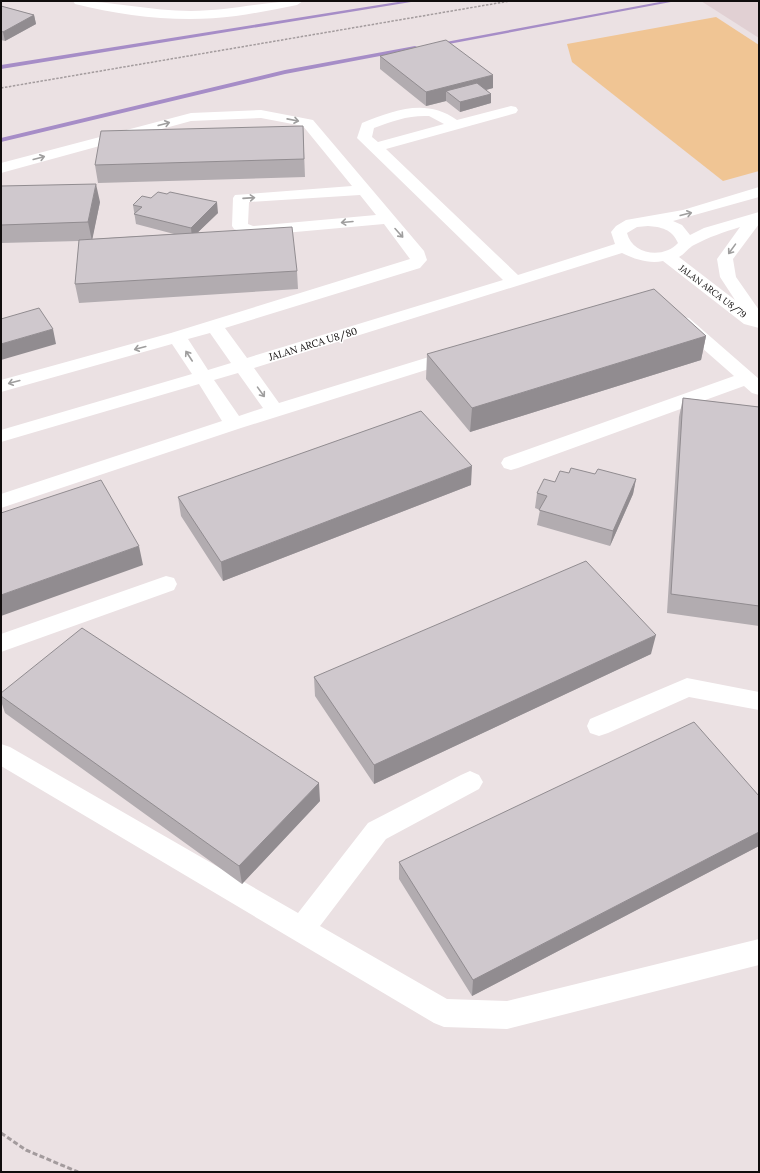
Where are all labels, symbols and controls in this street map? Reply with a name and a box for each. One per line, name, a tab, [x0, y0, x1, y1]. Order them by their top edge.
one-way arrow	[286, 117, 299, 125]
one-way arrow	[157, 120, 170, 127]
one-way arrow	[32, 154, 45, 161]
one-way arrow	[242, 194, 255, 201]
one-way arrow	[680, 209, 693, 217]
one-way arrow	[341, 219, 354, 226]
one-way arrow	[394, 228, 403, 238]
one-way arrow	[728, 243, 736, 254]
street label: JALAN ARCA U8/79	[676, 261, 749, 321]
street label: JALAN ARCA U8/80	[266, 324, 359, 364]
one-way arrow	[134, 344, 147, 352]
one-way arrow	[185, 351, 193, 362]
one-way arrow	[8, 379, 21, 386]
one-way arrow	[257, 386, 265, 397]

